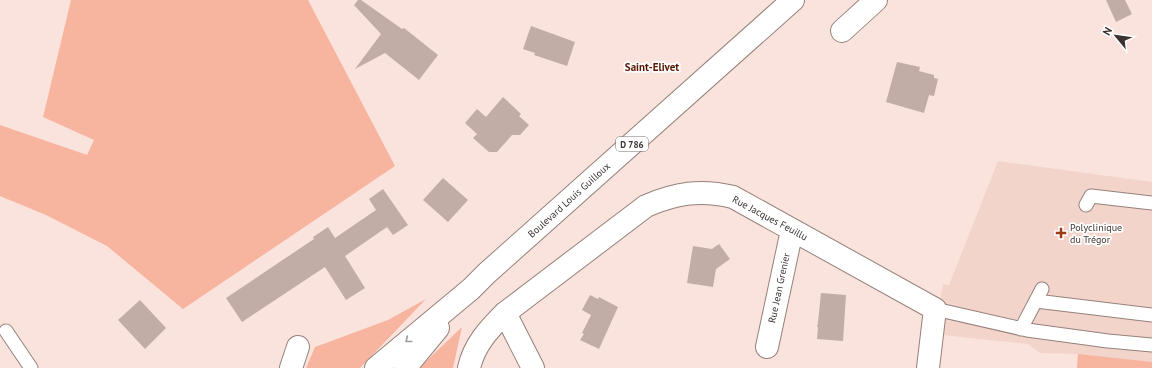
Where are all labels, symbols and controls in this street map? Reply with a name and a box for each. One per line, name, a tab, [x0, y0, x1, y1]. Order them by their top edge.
north arrow	[1096, 16, 1136, 56]
text: N	[1099, 25, 1115, 38]
district label: Saint-Elivet	[625, 60, 679, 74]
road number: D 786	[616, 137, 648, 151]
street label: Boulevard Louis Guilloux	[525, 160, 613, 240]
street label: Rue Jacques Feuillu	[730, 193, 810, 243]
place label: Polyclinique du Trégor	[1070, 221, 1122, 246]
marker: Polyclinique du Trégor	[1055, 227, 1067, 239]
street label: Rue Jean Grenier	[765, 251, 793, 324]
one-way arrow	[406, 336, 413, 343]

